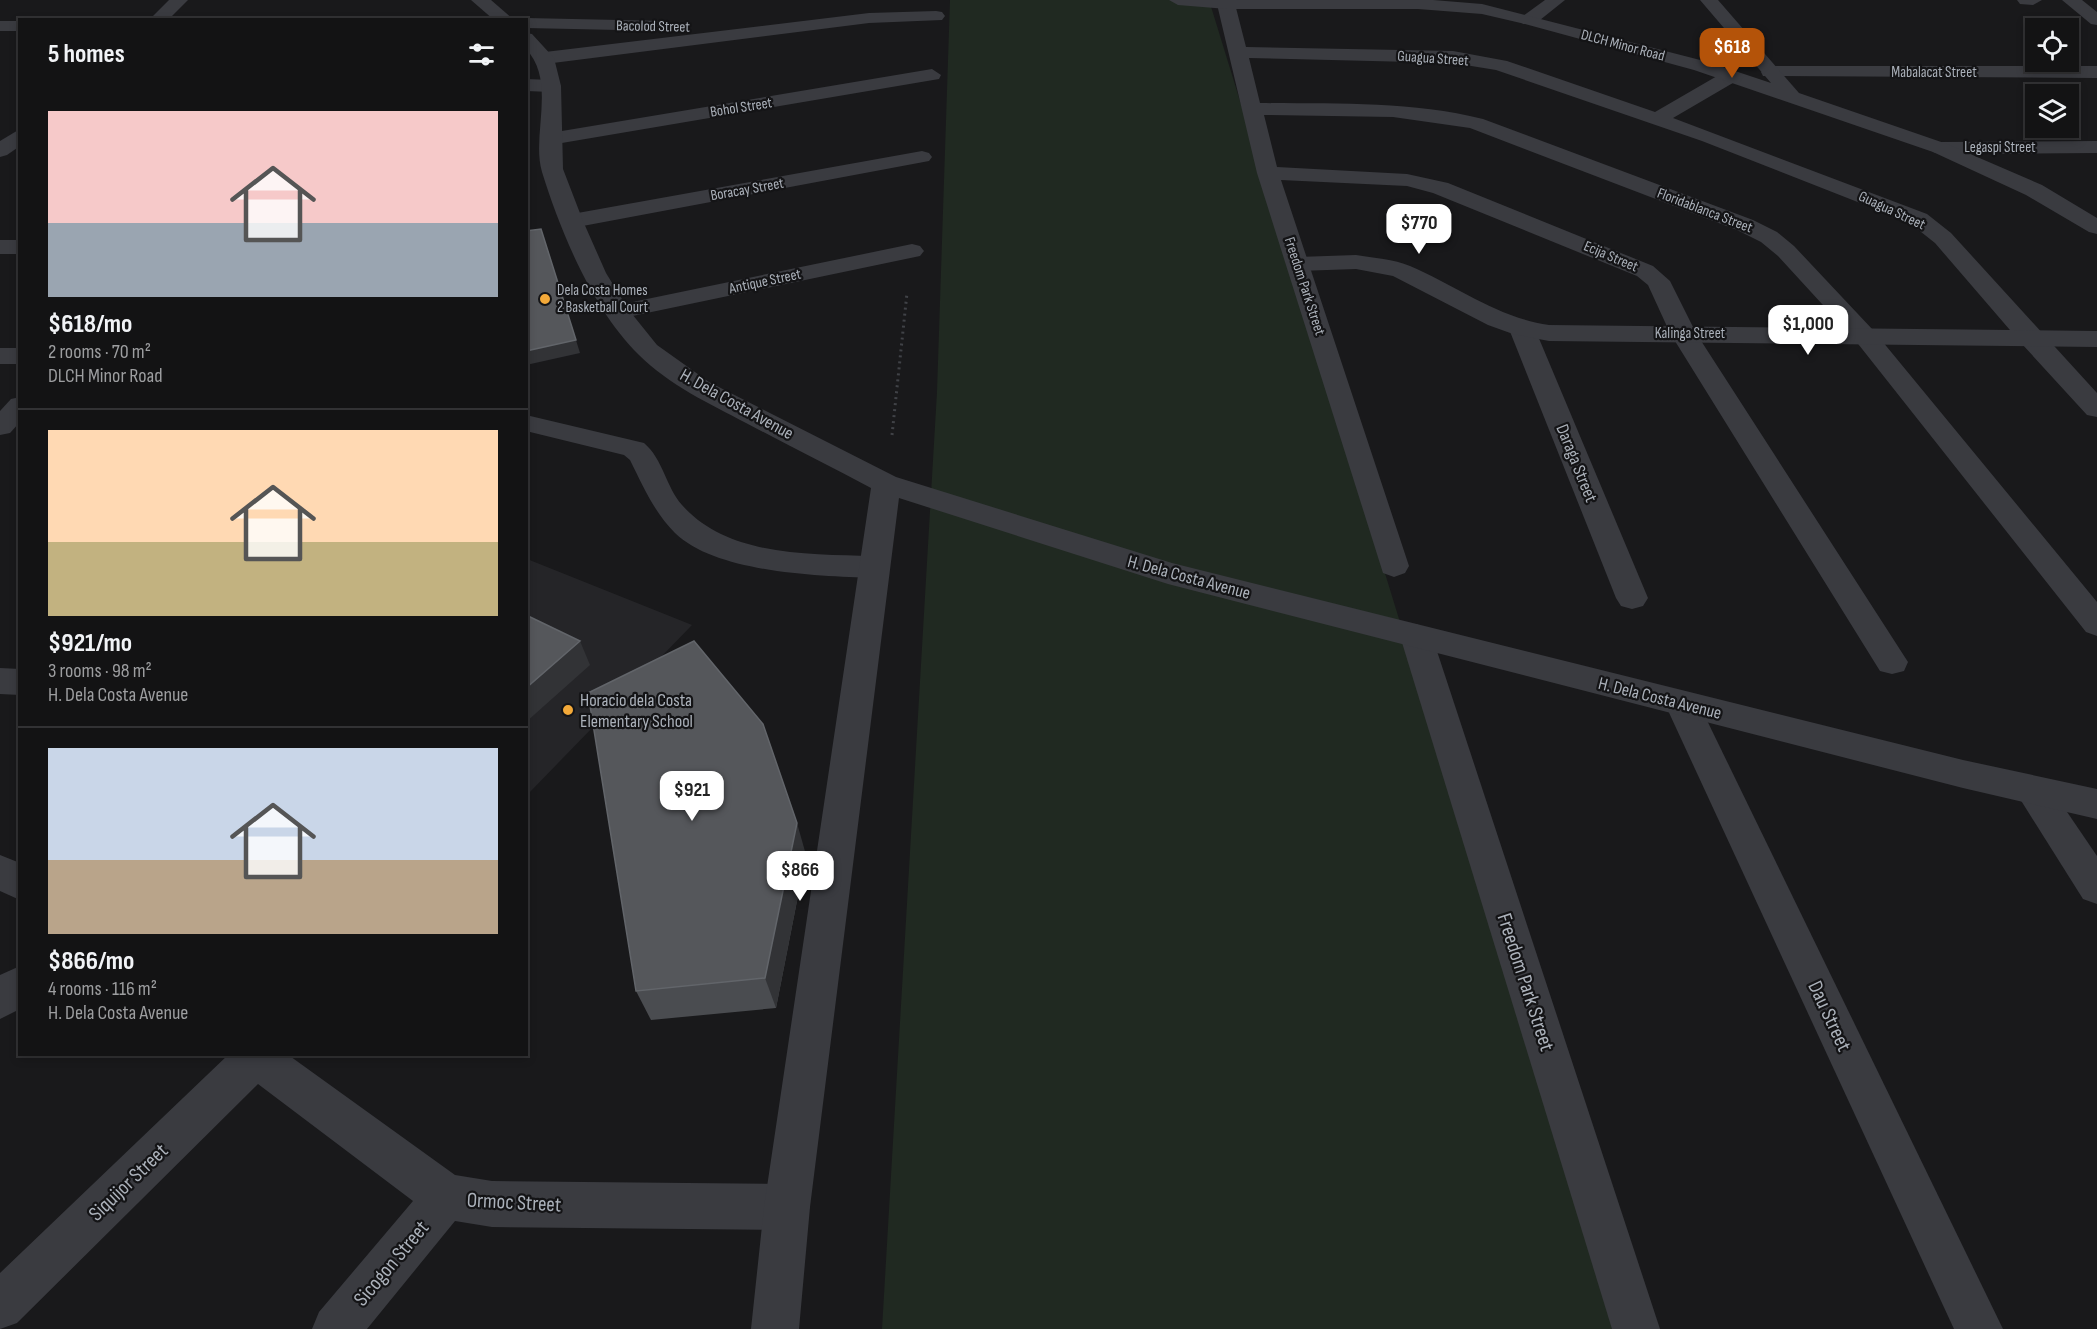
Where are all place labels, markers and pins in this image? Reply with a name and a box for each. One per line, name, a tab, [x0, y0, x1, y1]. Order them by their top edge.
pin: $618	[1696, 28, 1768, 79]
pin: $770	[1383, 204, 1455, 255]
place label: Dela Costa Homes 2 Basketball Court	[557, 281, 649, 317]
marker: Dela Costa Homes 2 Basketball Court	[538, 292, 552, 306]
pin: $1,000	[1759, 305, 1857, 356]
place label: Horacio dela Costa Elementary School	[580, 690, 693, 732]
marker: Horacio dela Costa Elementary School	[561, 703, 575, 717]
pin: $921	[656, 771, 728, 822]
pin: $866	[764, 851, 836, 902]

